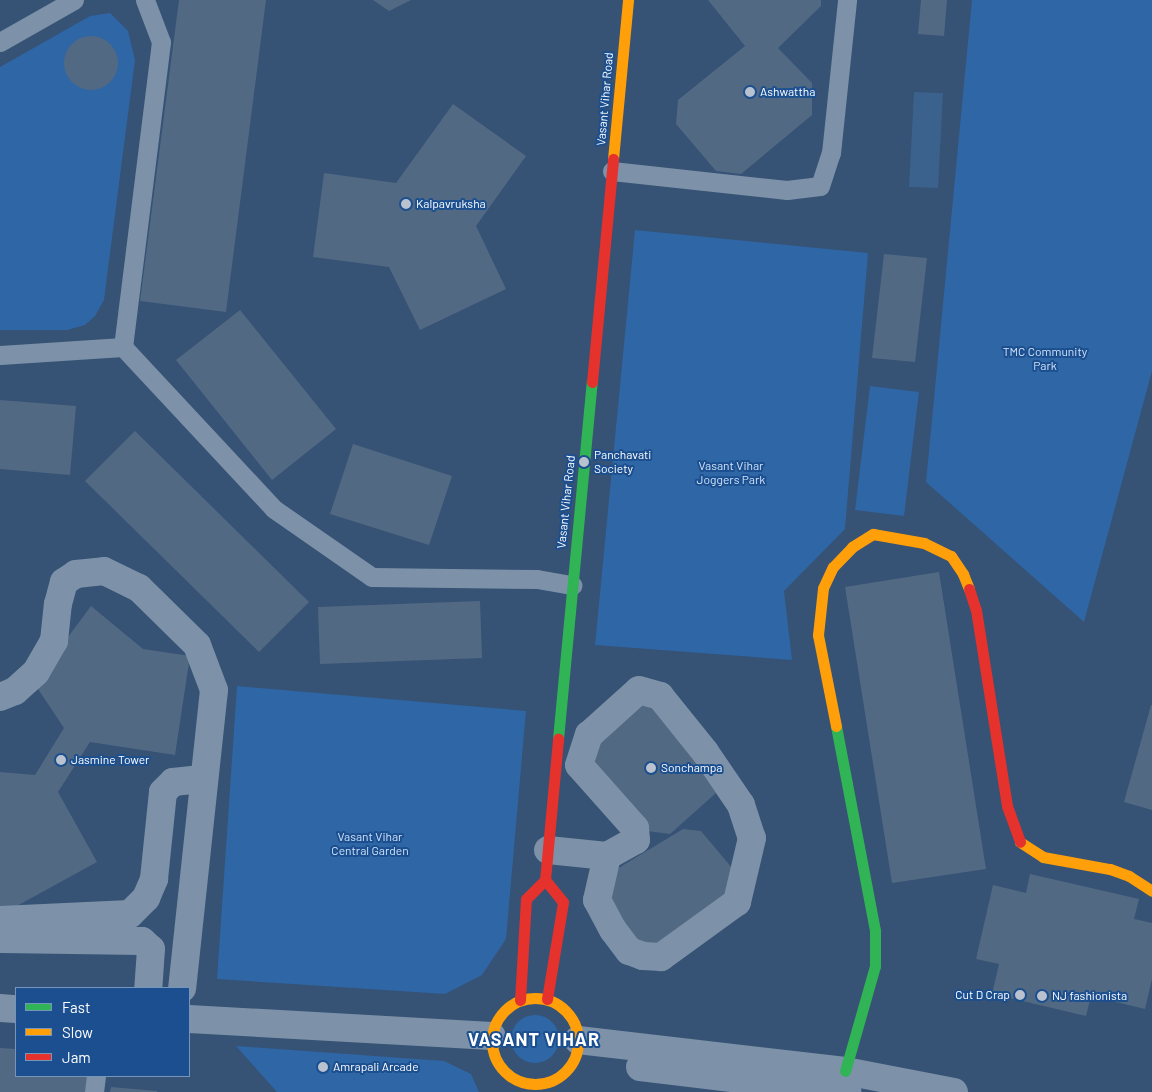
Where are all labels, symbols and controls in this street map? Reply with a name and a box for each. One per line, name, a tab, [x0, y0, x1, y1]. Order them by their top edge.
street label: Vasant Vihar Road	[594, 52, 616, 146]
place label: Ashwattha	[760, 85, 815, 99]
marker: Ashwattha	[744, 86, 756, 98]
place label: Kalpavruksha	[416, 197, 486, 211]
marker: Kalpavruksha	[400, 198, 412, 210]
park label: TMC Community Park	[1003, 345, 1087, 373]
place label: Panchavati Society	[594, 448, 651, 476]
street label: Vasant Vihar Road	[554, 455, 578, 549]
marker: Panchavati Society	[578, 456, 590, 468]
park label: Vasant Vihar Joggers Park	[697, 459, 765, 487]
place label: Jasmine Tower	[71, 753, 149, 767]
marker: Jasmine Tower	[55, 754, 67, 766]
place label: Sonchampa	[661, 761, 722, 775]
marker: Sonchampa	[645, 762, 657, 774]
park label: Vasant Vihar Central Garden	[331, 830, 409, 858]
legend	[15, 987, 190, 1077]
place label: Cut D Crap	[955, 988, 1010, 1002]
marker: Cut D Crap	[1014, 989, 1026, 1001]
place label: NJ fashionista	[1052, 989, 1127, 1003]
marker: NJ fashionista	[1036, 990, 1048, 1002]
text: Fast	[62, 998, 90, 1016]
text: Slow	[62, 1023, 93, 1041]
district label: VASANT VIHAR	[467, 1028, 601, 1050]
text: Jam	[62, 1048, 91, 1066]
place label: Amrapali Arcade	[333, 1060, 419, 1074]
marker: Amrapali Arcade	[317, 1061, 329, 1073]

